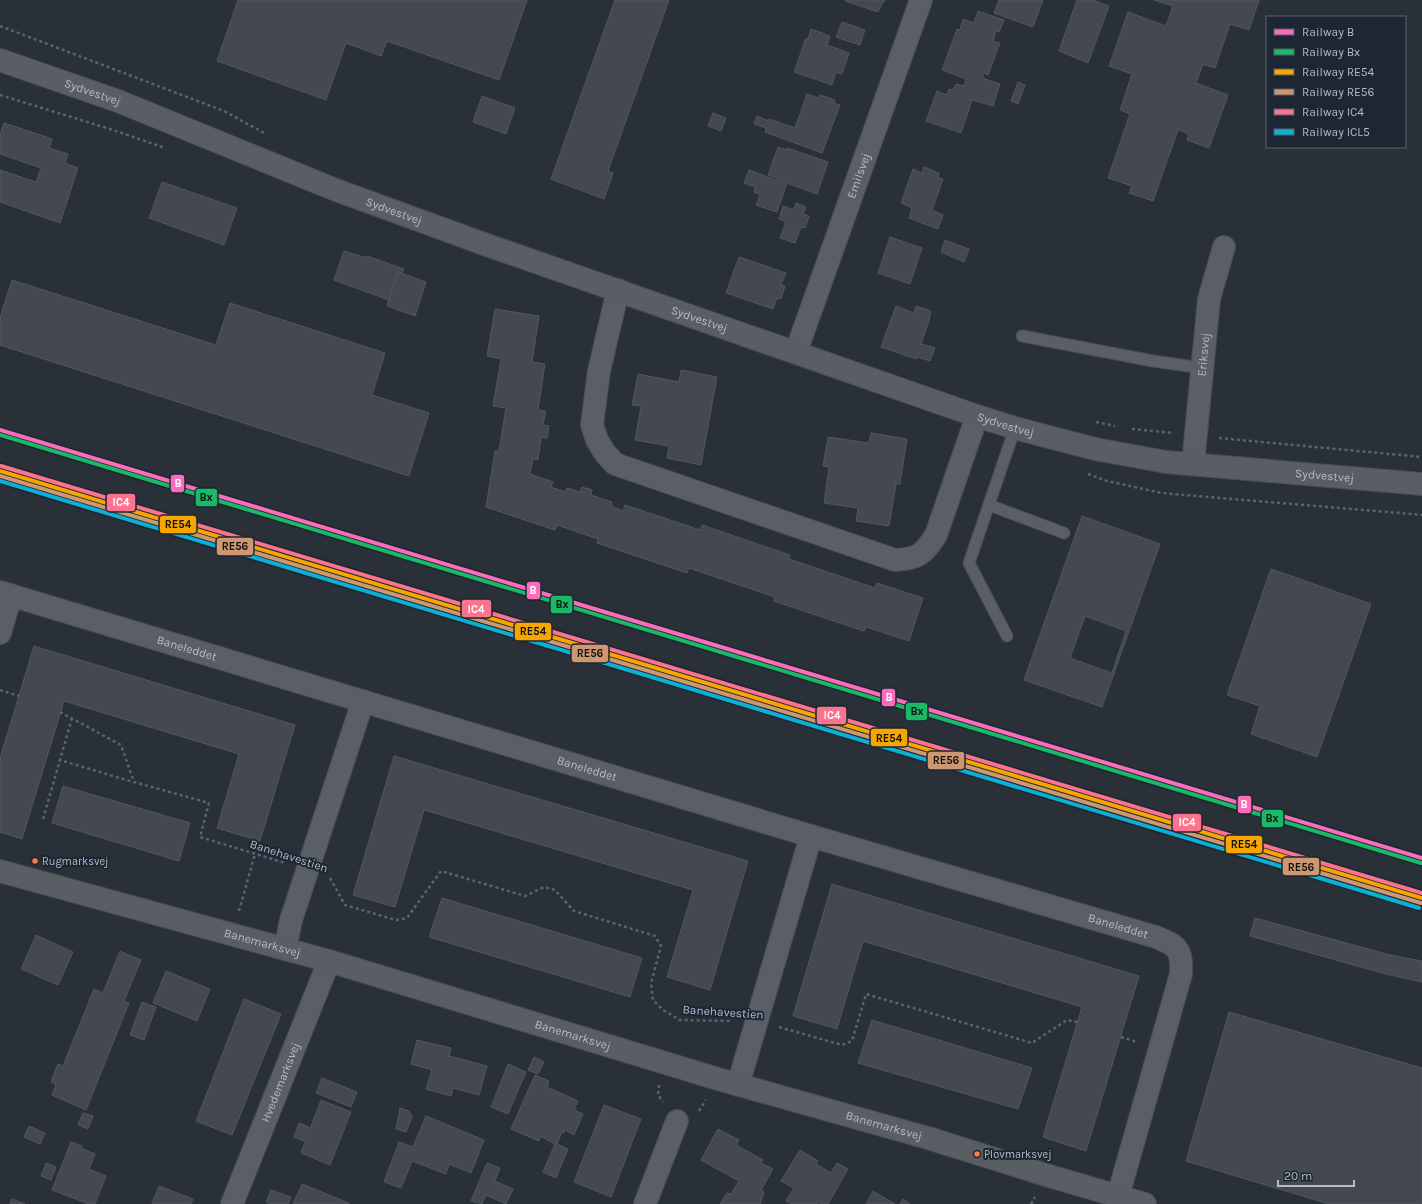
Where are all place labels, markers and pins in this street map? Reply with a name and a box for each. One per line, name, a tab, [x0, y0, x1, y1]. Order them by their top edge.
place label: Rugmarksvej	[42, 855, 109, 868]
marker: Rugmarksvej	[30, 856, 40, 866]
place label: Plovmarksvej	[984, 1148, 1052, 1161]
marker: Plovmarksvej	[972, 1149, 982, 1159]

